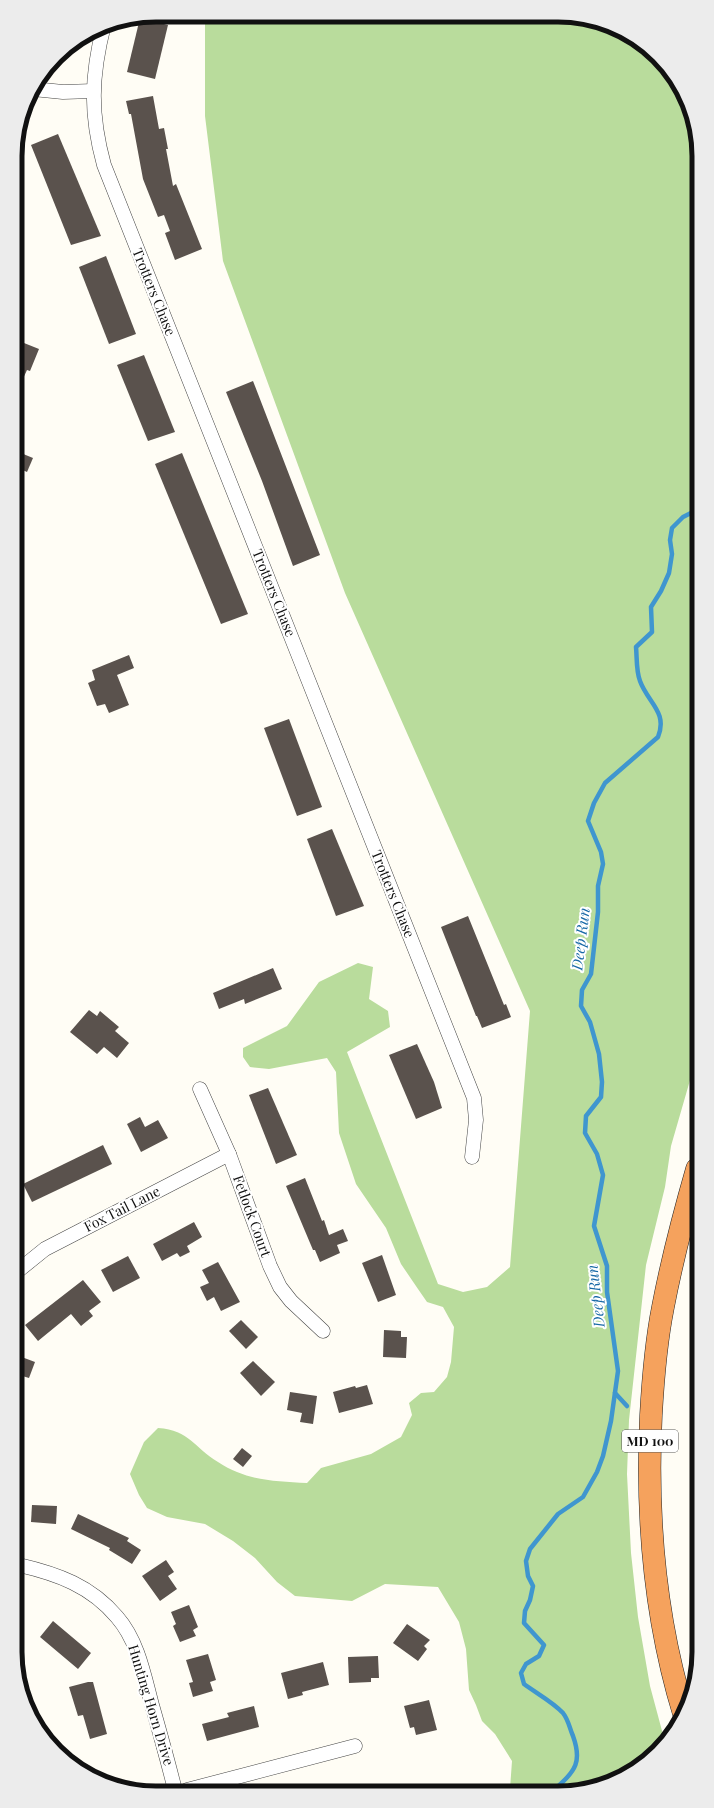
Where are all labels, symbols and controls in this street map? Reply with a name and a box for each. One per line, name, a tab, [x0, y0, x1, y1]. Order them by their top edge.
street label: Trotters Chase	[128, 245, 181, 338]
street label: Trotters Chase	[248, 546, 301, 639]
street label: Trotters Chase	[367, 847, 420, 940]
water label: Deep Run	[566, 906, 594, 972]
street label: Fetlock Court	[229, 1172, 276, 1260]
street label: Fox Tail Lane	[80, 1181, 163, 1236]
water label: Deep Run	[581, 1264, 609, 1330]
road number: MD 100	[622, 1430, 678, 1452]
street label: Hunting Horn Drive	[124, 1642, 179, 1768]

